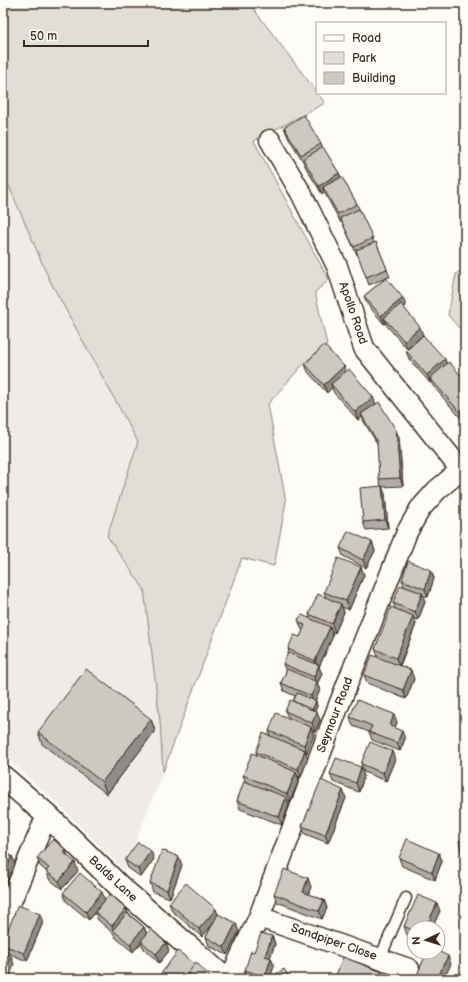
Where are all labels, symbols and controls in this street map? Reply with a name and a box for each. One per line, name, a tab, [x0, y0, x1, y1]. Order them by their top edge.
scale bar	[24, 22, 148, 48]
legend	[316, 22, 446, 94]
text: 50 m	[30, 29, 57, 44]
text: Road	[352, 31, 381, 46]
text: Park	[352, 51, 376, 66]
text: Building	[352, 71, 396, 86]
street label: Apollo Road	[335, 280, 371, 346]
street label: Seymour Road	[314, 675, 356, 755]
street label: Balds Lane	[86, 853, 140, 905]
street label: Sandpiper Close	[289, 920, 379, 964]
north arrow	[406, 920, 446, 960]
text: N	[410, 936, 423, 945]

